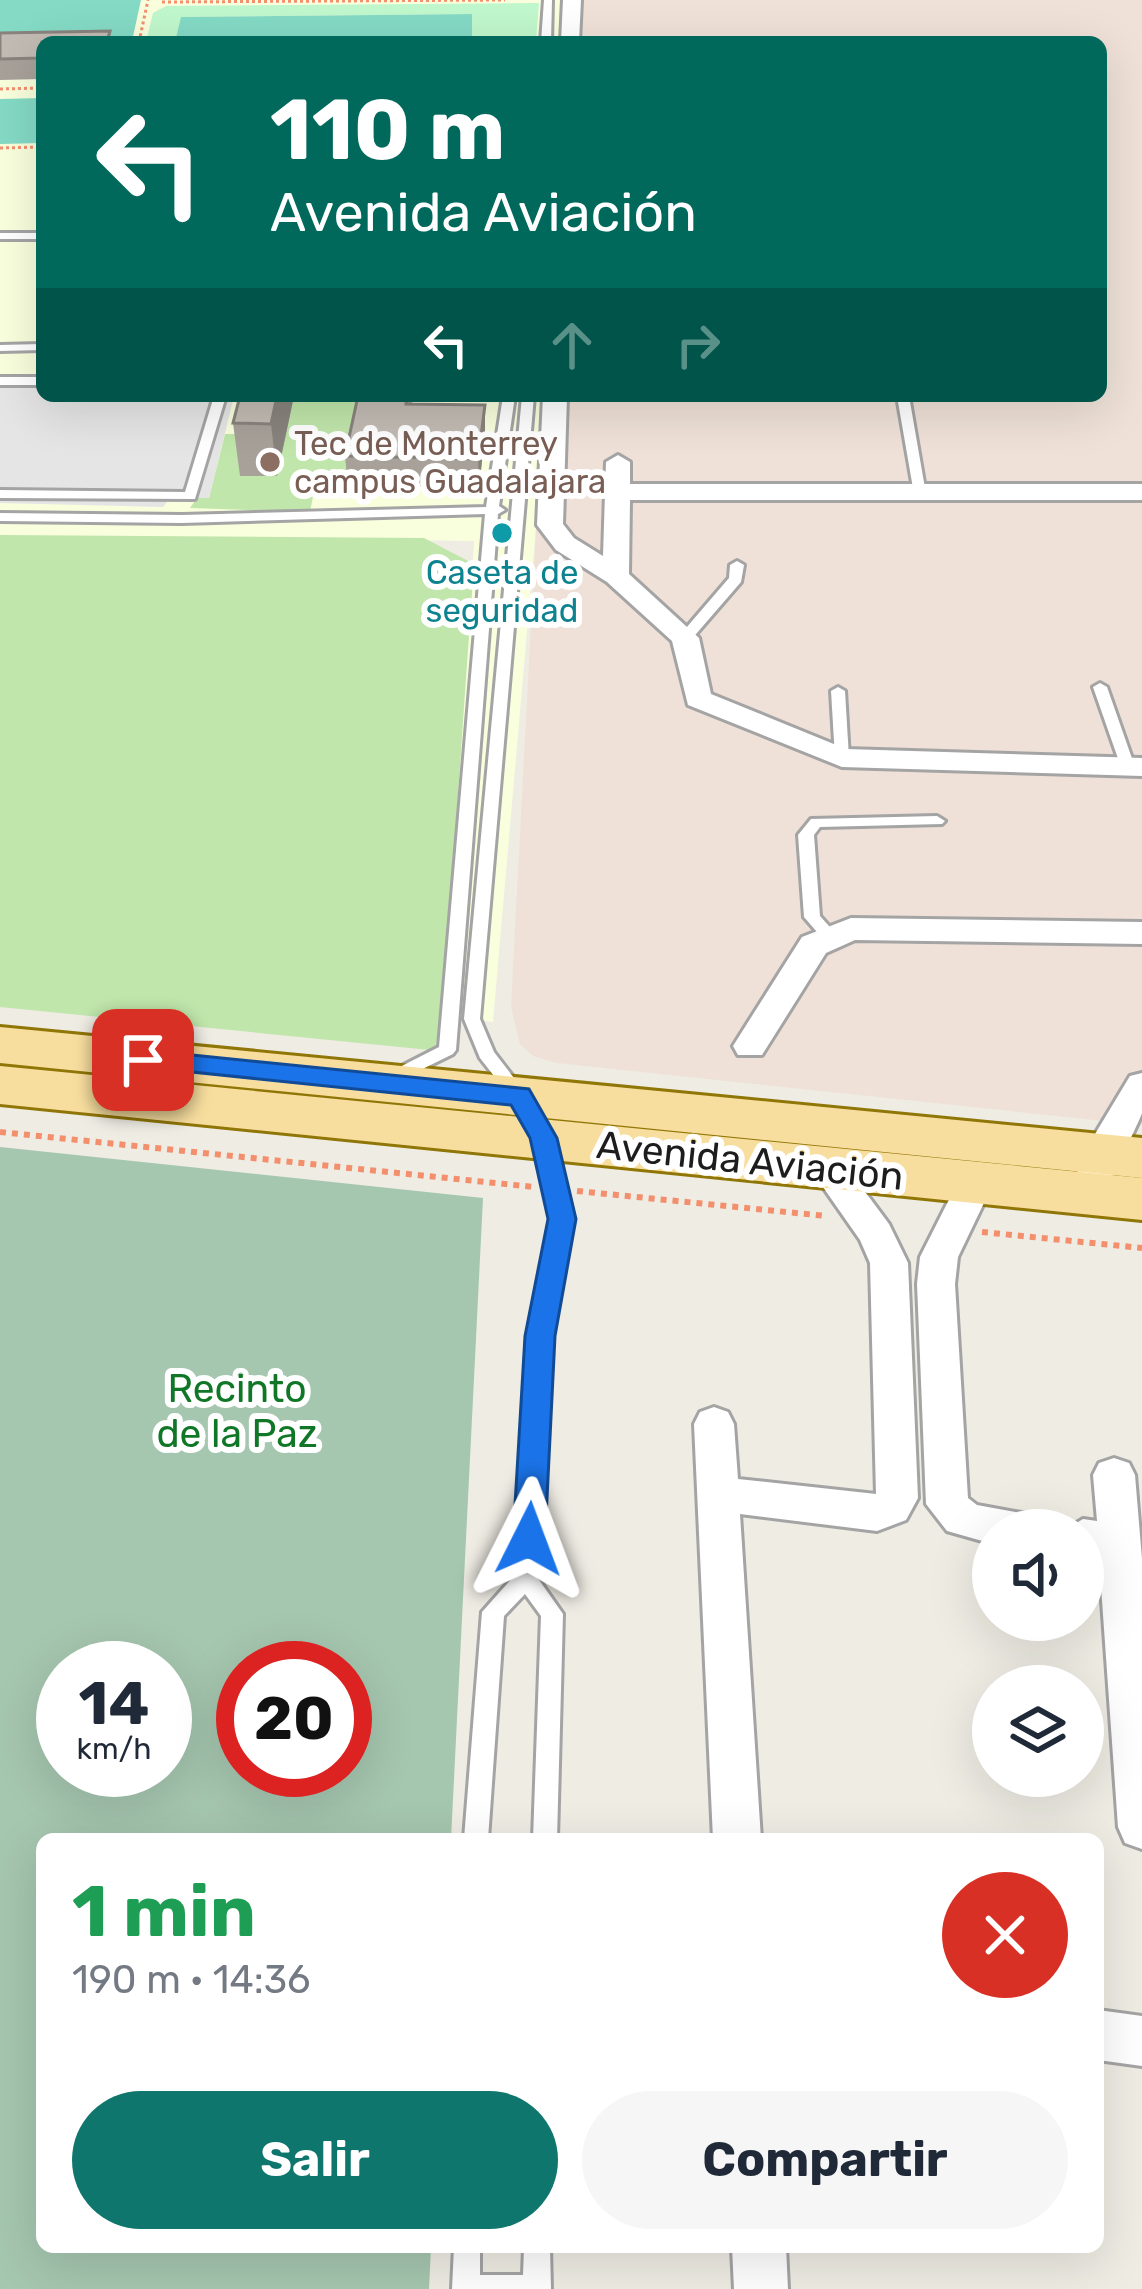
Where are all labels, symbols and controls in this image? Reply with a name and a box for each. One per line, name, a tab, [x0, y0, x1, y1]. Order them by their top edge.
text: 110 m	[270, 80, 505, 180]
icon: left	[72, 84, 228, 240]
text: Avenida Aviación	[270, 181, 697, 245]
icon: left	[413, 312, 479, 378]
icon: ahead	[539, 312, 605, 378]
icon: right	[665, 312, 731, 378]
place label: Tec de Monterrey campus Guadalajara	[294, 424, 606, 501]
marker: Tec de Monterrey campus Guadalajara	[257, 449, 283, 475]
marker: Caseta de seguridad	[489, 520, 515, 546]
place label: Caseta de seguridad	[426, 553, 578, 630]
pin	[92, 1009, 194, 1111]
icon: arrive	[110, 1027, 176, 1093]
street label: Avenida Aviación	[594, 1122, 906, 1200]
park label: Recinto de la Paz	[156, 1366, 318, 1457]
position arrow	[466, 1476, 592, 1602]
map controls	[972, 1509, 1104, 1797]
button: sound	[972, 1509, 1104, 1641]
speed limit sign: 20	[216, 1641, 372, 1797]
button: layers	[972, 1665, 1104, 1797]
text: 14	[79, 1668, 149, 1739]
text: km/h	[77, 1731, 151, 1767]
text: 1 min	[72, 1869, 256, 1954]
button: close	[942, 1872, 1068, 1998]
text: 190 m · 14:36	[72, 1957, 311, 2003]
button: Salir	[72, 2091, 558, 2229]
button: Compartir	[582, 2091, 1068, 2229]

